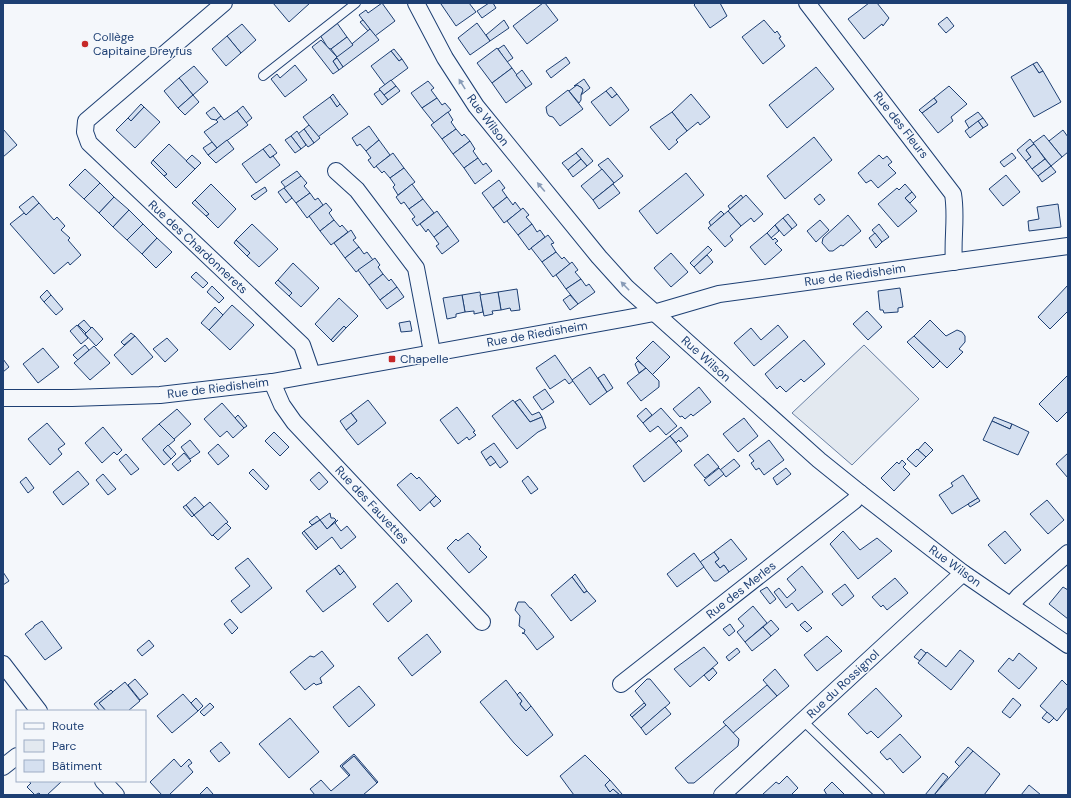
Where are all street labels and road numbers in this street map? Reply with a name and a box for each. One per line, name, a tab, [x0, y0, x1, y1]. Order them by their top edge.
street label: Rue des Fleurs	[870, 88, 932, 162]
street label: Rue Wilson	[463, 91, 513, 149]
street label: Rue des Chardonnerets	[145, 197, 251, 297]
street label: Rue de Riedisheim	[803, 260, 907, 290]
street label: Rue de Riedisheim	[485, 317, 589, 351]
street label: Rue Wilson	[678, 333, 734, 385]
street label: Rue de Riedisheim	[166, 374, 270, 402]
street label: Rue des Fauvettes	[331, 462, 413, 548]
street label: Rue Wilson	[926, 542, 985, 591]
street label: Rue des Merles	[703, 558, 779, 622]
street label: Rue du Rossignol	[803, 646, 883, 722]

